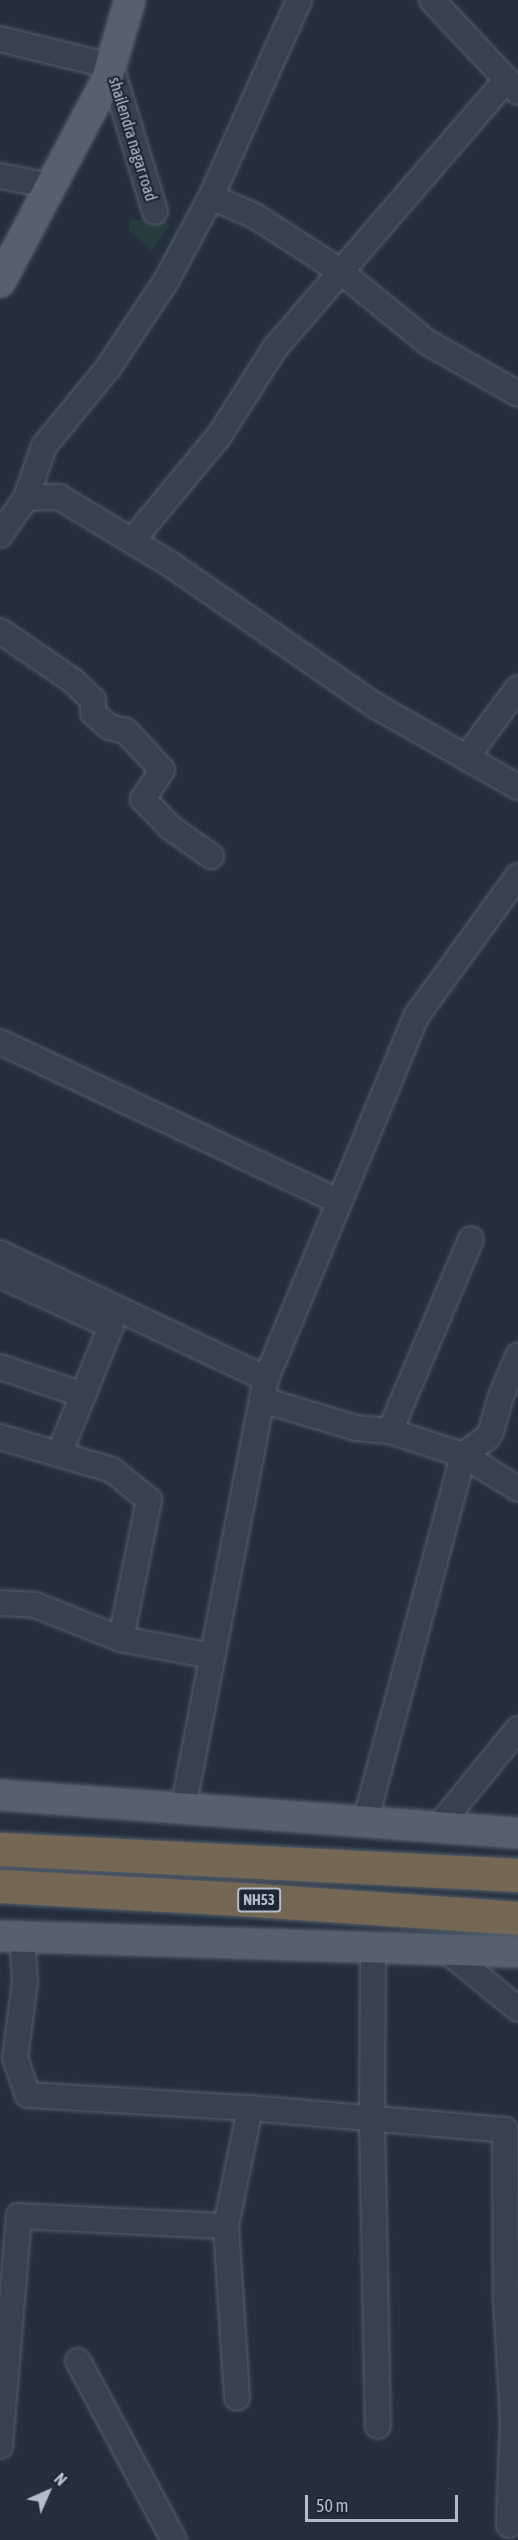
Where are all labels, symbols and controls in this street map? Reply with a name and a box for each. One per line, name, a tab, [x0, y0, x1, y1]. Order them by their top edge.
street label: shailendra nagar road	[105, 75, 161, 203]
road number: NH53	[236, 1888, 282, 1912]
north arrow	[18, 2462, 78, 2522]
text: N	[51, 2470, 70, 2489]
scale bar	[308, 2483, 461, 2521]
text: 50 m	[316, 2495, 348, 2516]

